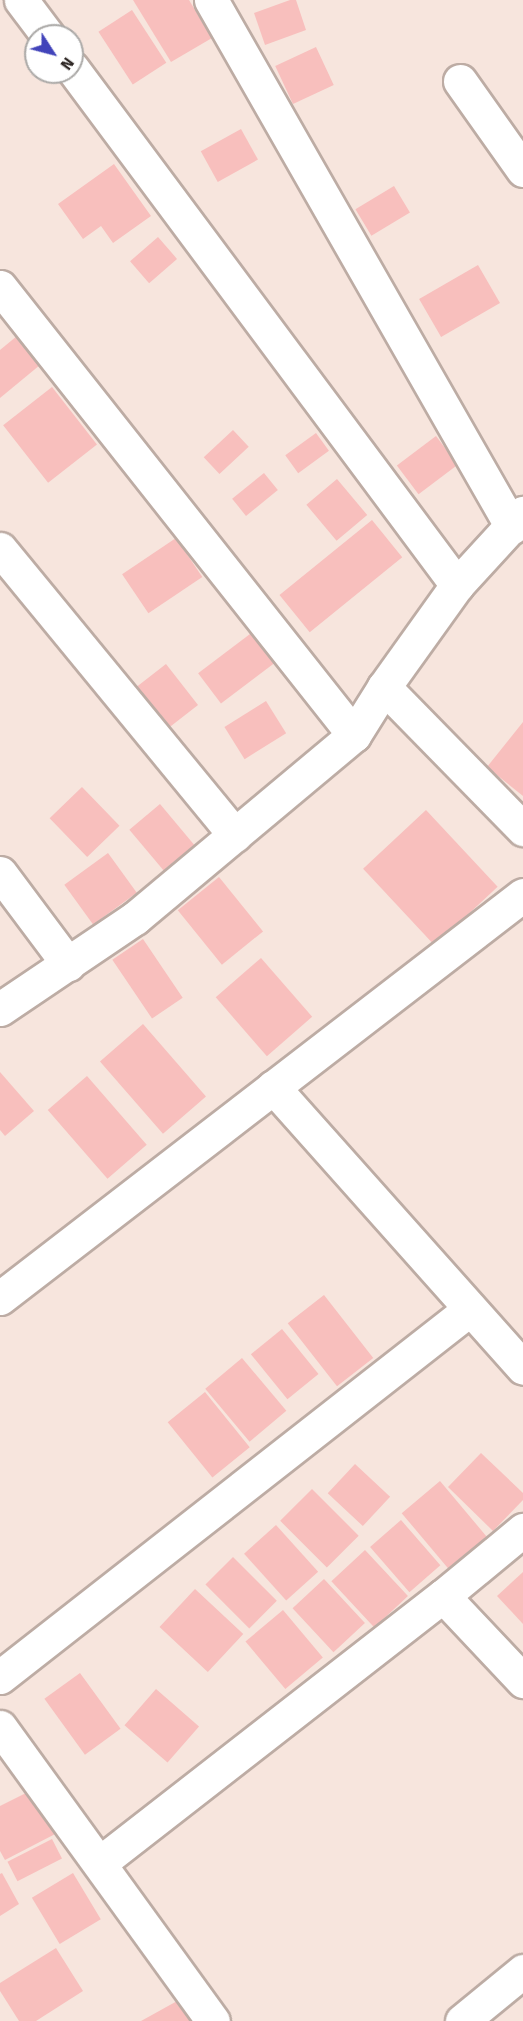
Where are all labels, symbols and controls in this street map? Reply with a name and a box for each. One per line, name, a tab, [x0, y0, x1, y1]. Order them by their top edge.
north arrow	[24, 24, 84, 84]
text: N	[57, 54, 78, 74]

